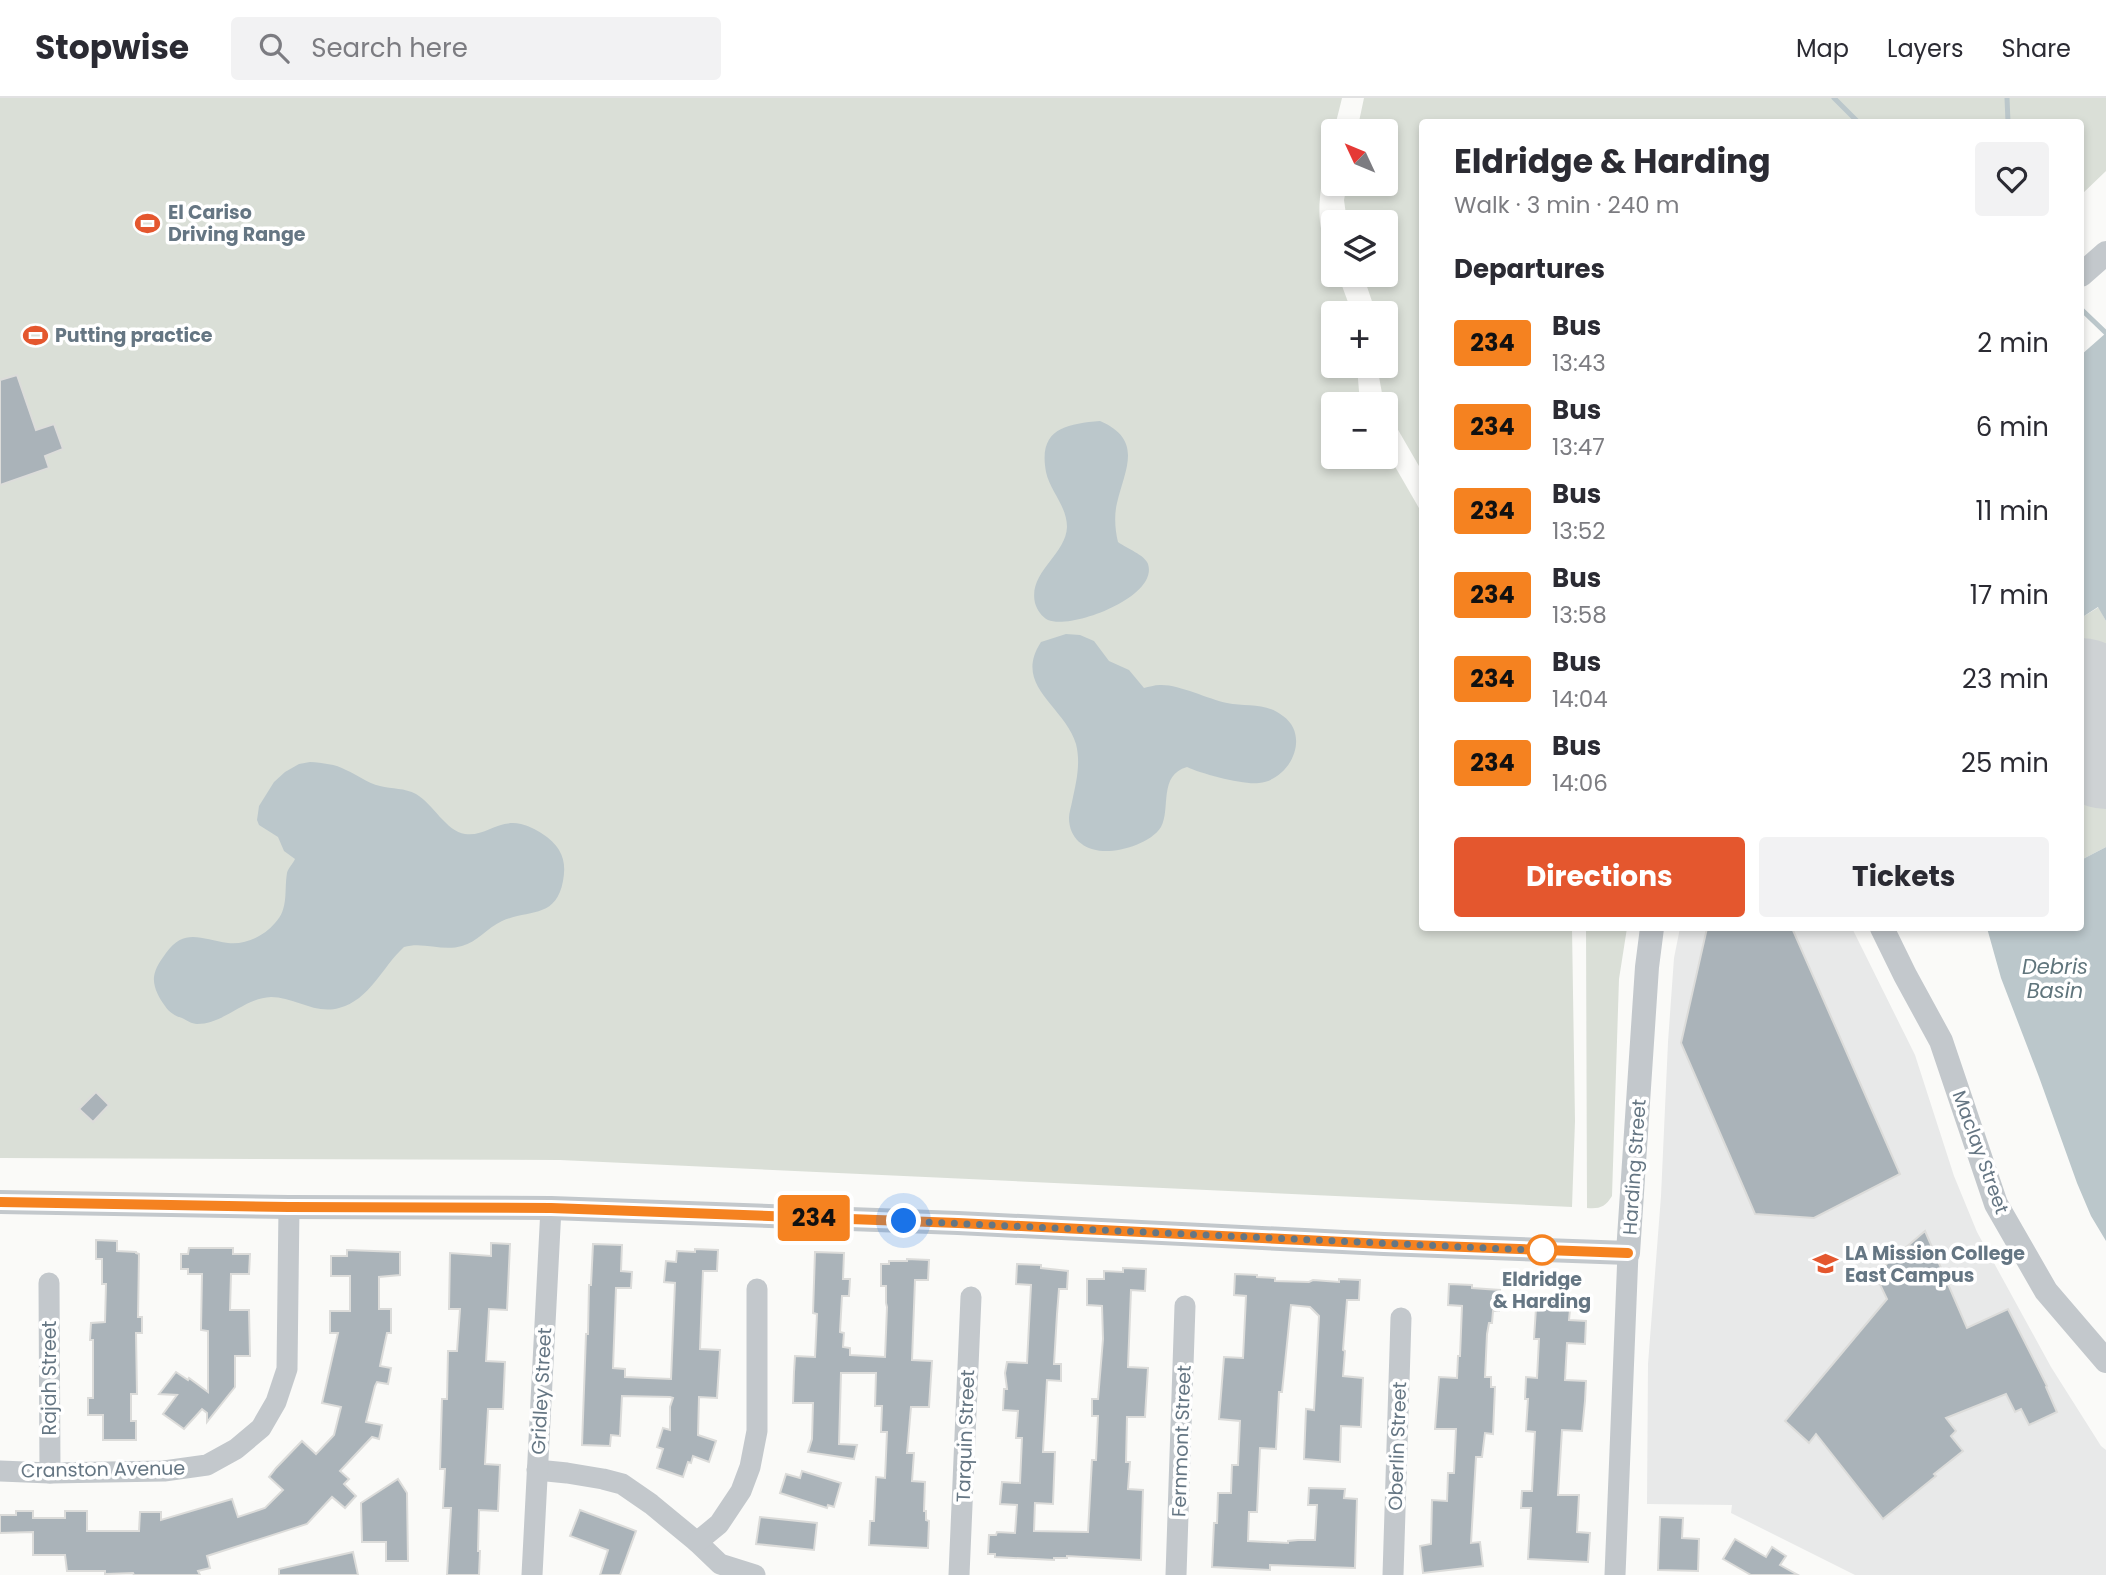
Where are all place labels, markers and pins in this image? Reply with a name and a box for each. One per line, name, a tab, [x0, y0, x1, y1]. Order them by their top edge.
place label: El Cariso Driving Range	[168, 199, 306, 248]
sports icon: El Cariso Driving Range	[134, 209, 162, 237]
sports icon: Putting practice	[21, 321, 49, 349]
place label: Putting practice	[55, 322, 213, 349]
marker: Eldridge & Harding	[1527, 1235, 1557, 1265]
place label: LA Mission College East Campus	[1845, 1240, 2025, 1289]
school or university icon: LA Mission College East Campus	[1811, 1250, 1839, 1278]
place label: Eldridge & Harding	[1493, 1266, 1591, 1315]

